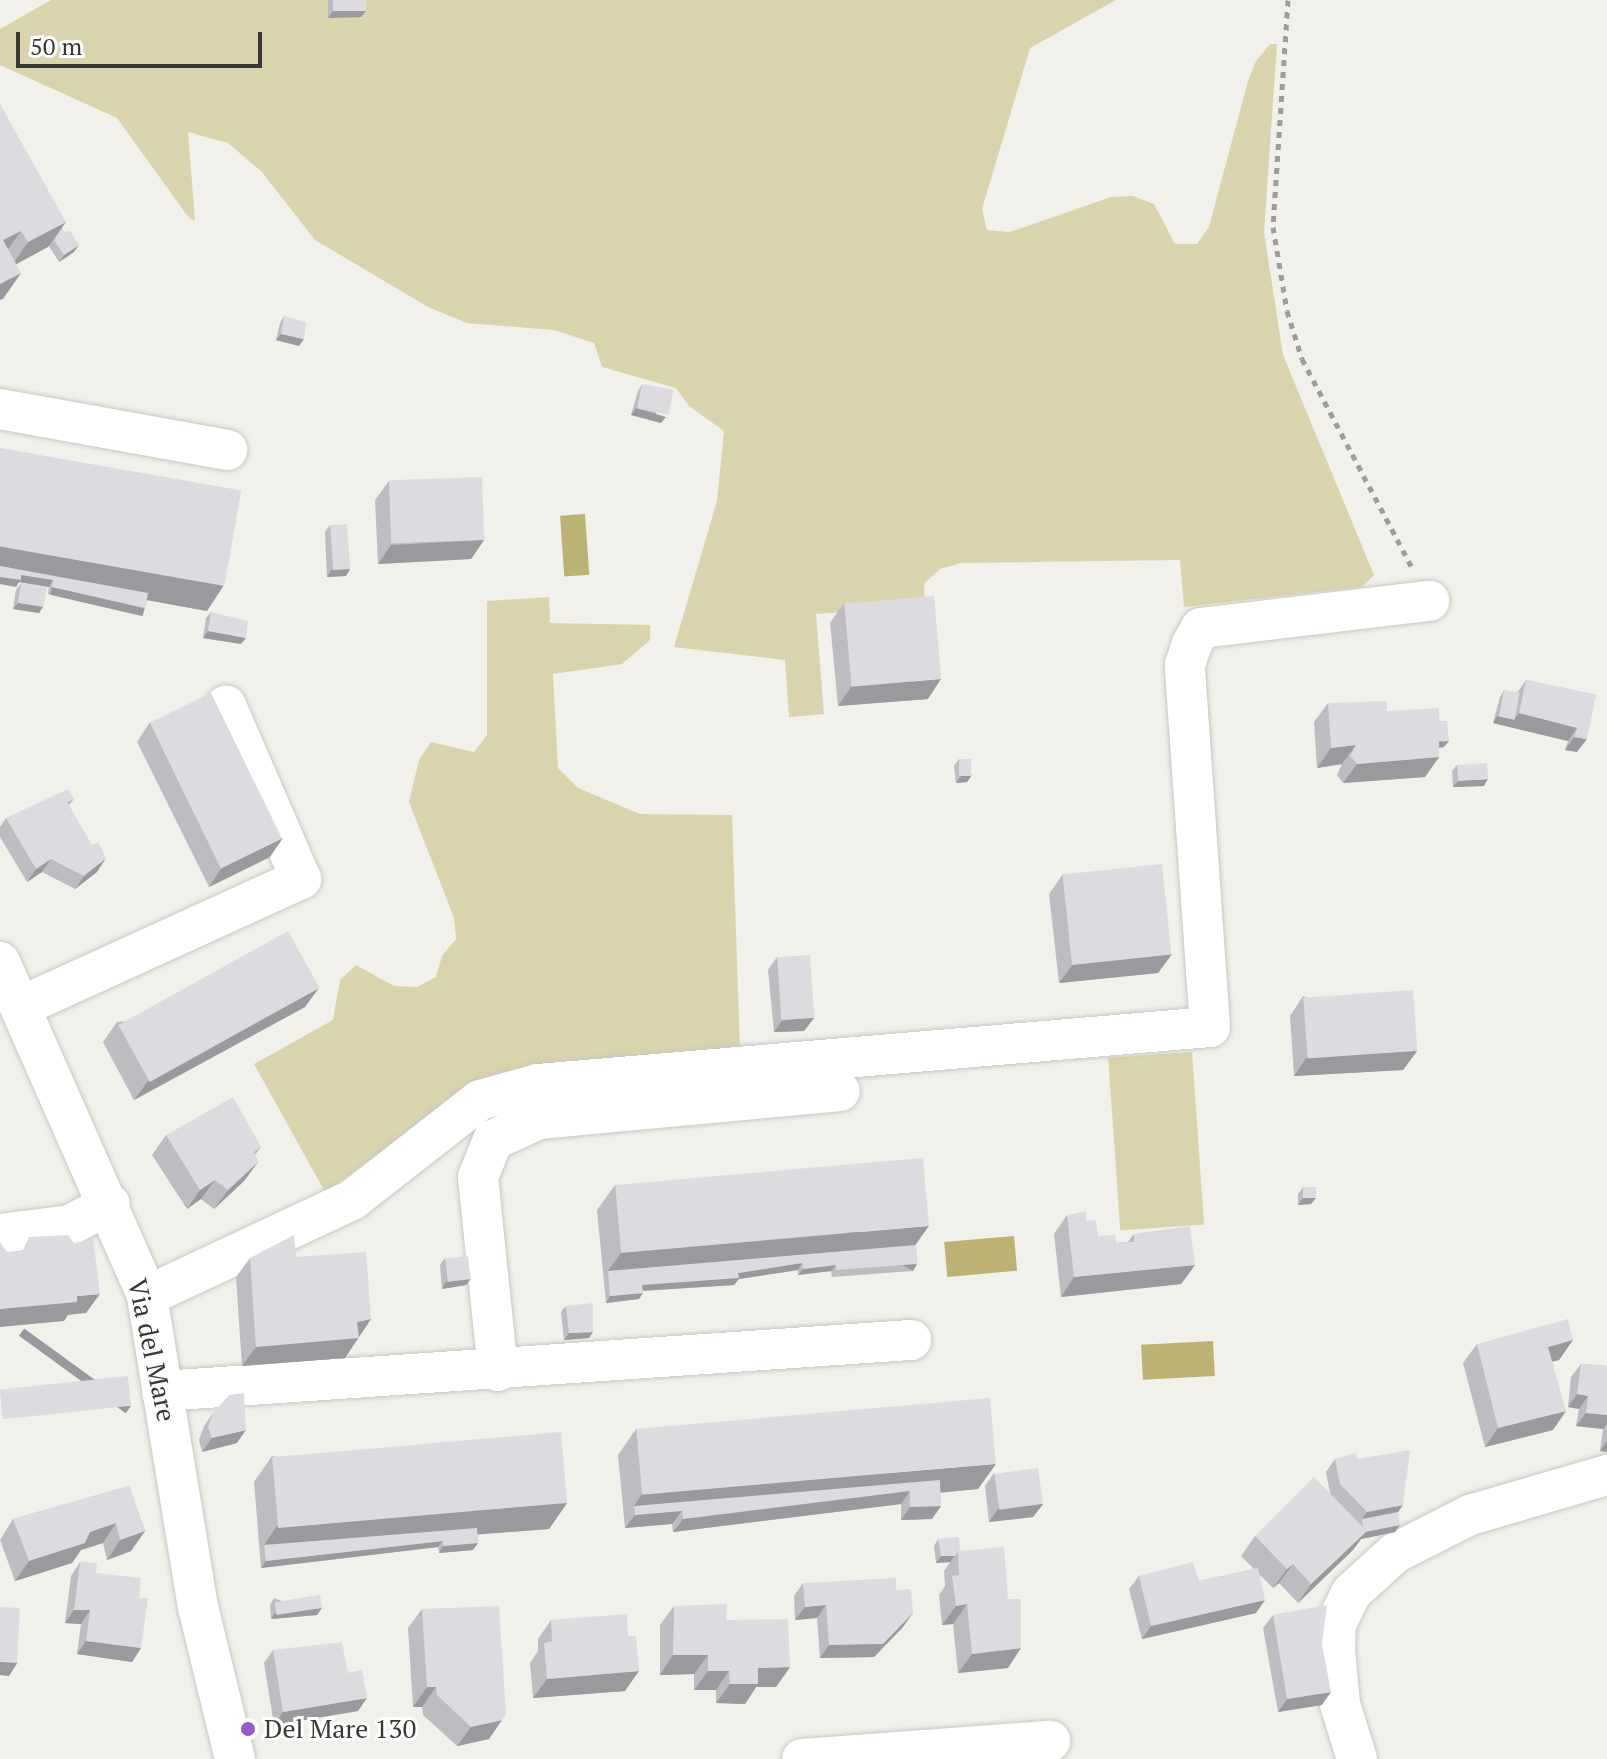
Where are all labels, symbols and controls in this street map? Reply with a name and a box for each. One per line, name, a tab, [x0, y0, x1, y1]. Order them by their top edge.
scale bar	[20, 16, 266, 66]
text: 50 m	[30, 30, 82, 62]
street label: Via del Mare	[122, 1276, 182, 1424]
place label: Del Mare 130	[264, 1713, 416, 1745]
marker: Del Mare 130	[239, 1720, 257, 1738]

